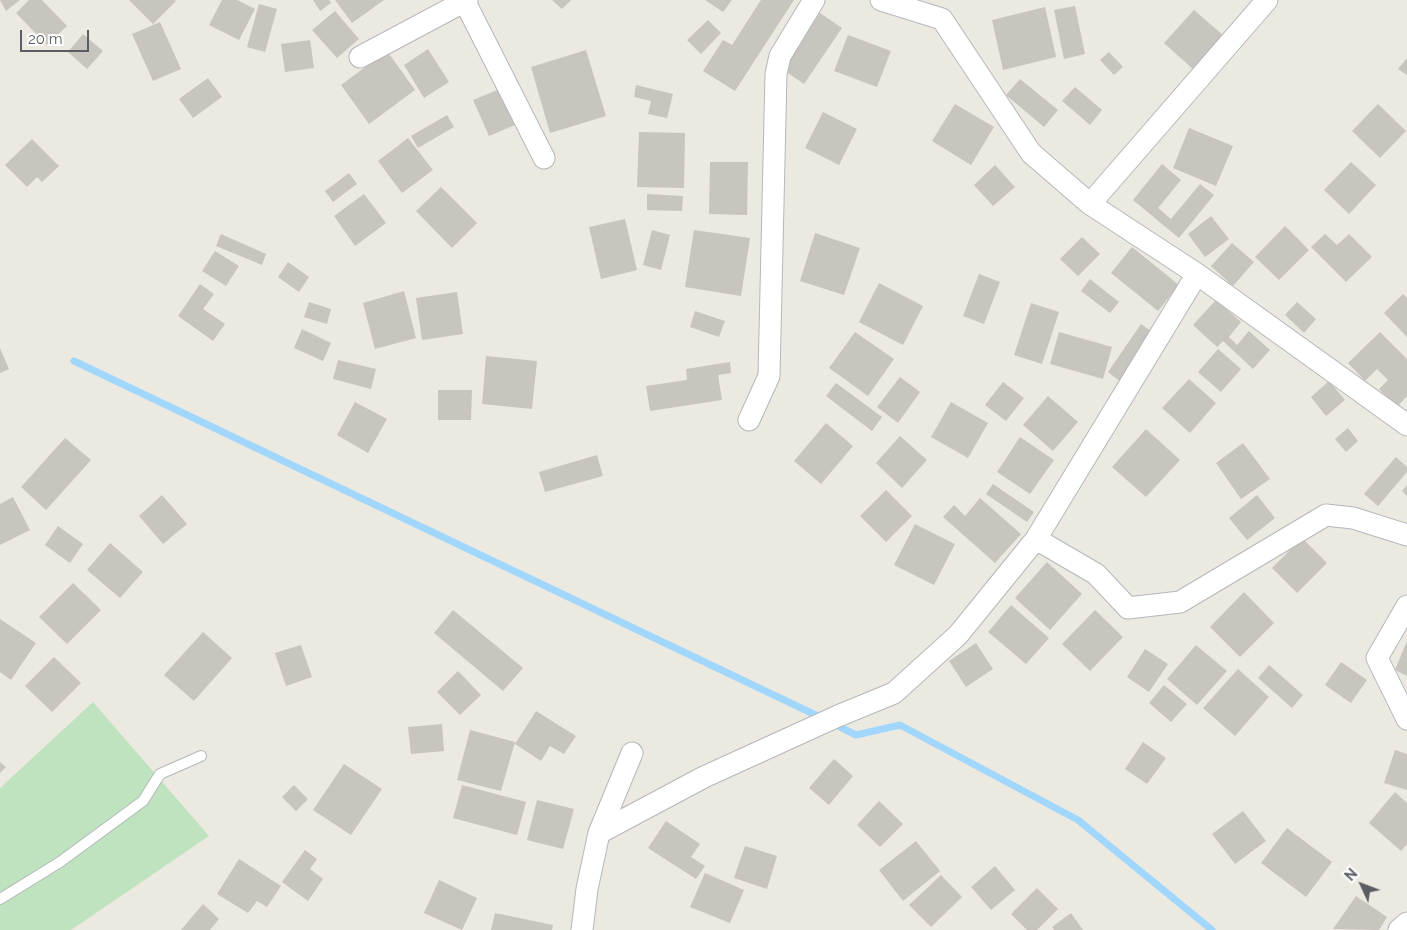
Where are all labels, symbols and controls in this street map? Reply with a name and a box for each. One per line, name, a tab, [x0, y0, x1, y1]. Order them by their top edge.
scale bar	[22, 20, 91, 52]
text: 20 m	[28, 30, 63, 48]
north arrow	[1337, 860, 1387, 910]
text: N	[1342, 865, 1361, 884]

